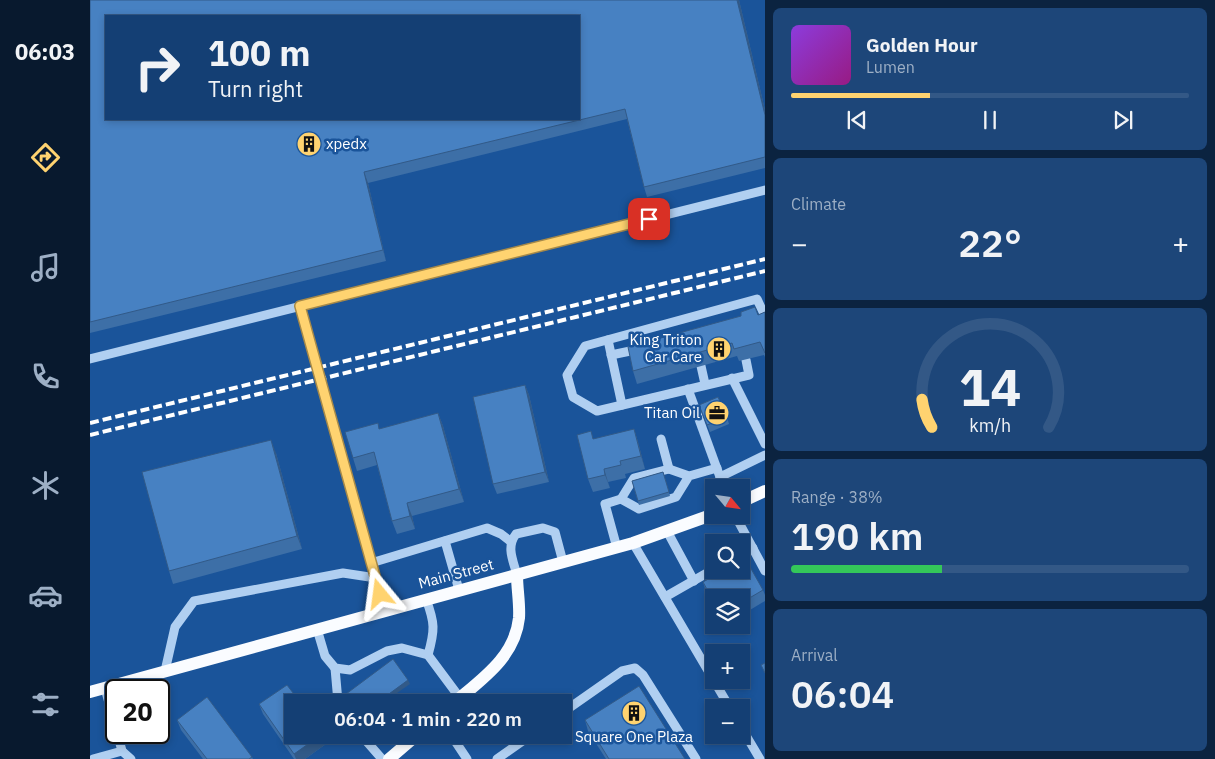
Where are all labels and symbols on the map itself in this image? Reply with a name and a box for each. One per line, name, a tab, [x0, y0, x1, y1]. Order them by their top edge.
building icon: xpedx	[296, 131, 322, 157]
place label: xpedx	[326, 134, 367, 153]
pin	[628, 198, 670, 240]
place label: King Triton Car Care	[629, 330, 702, 366]
building icon: King Triton Car Care	[706, 336, 732, 362]
office icon: Titan Oil	[704, 400, 730, 426]
place label: Titan Oil	[644, 403, 700, 422]
north arrow	[705, 479, 750, 524]
street label: Main Street	[416, 554, 496, 593]
position arrow	[353, 567, 405, 619]
speed limit sign: 20	[105, 679, 170, 744]
building icon: Square One Plaza	[621, 700, 647, 726]
place label: Square One Plaza	[575, 727, 693, 746]

